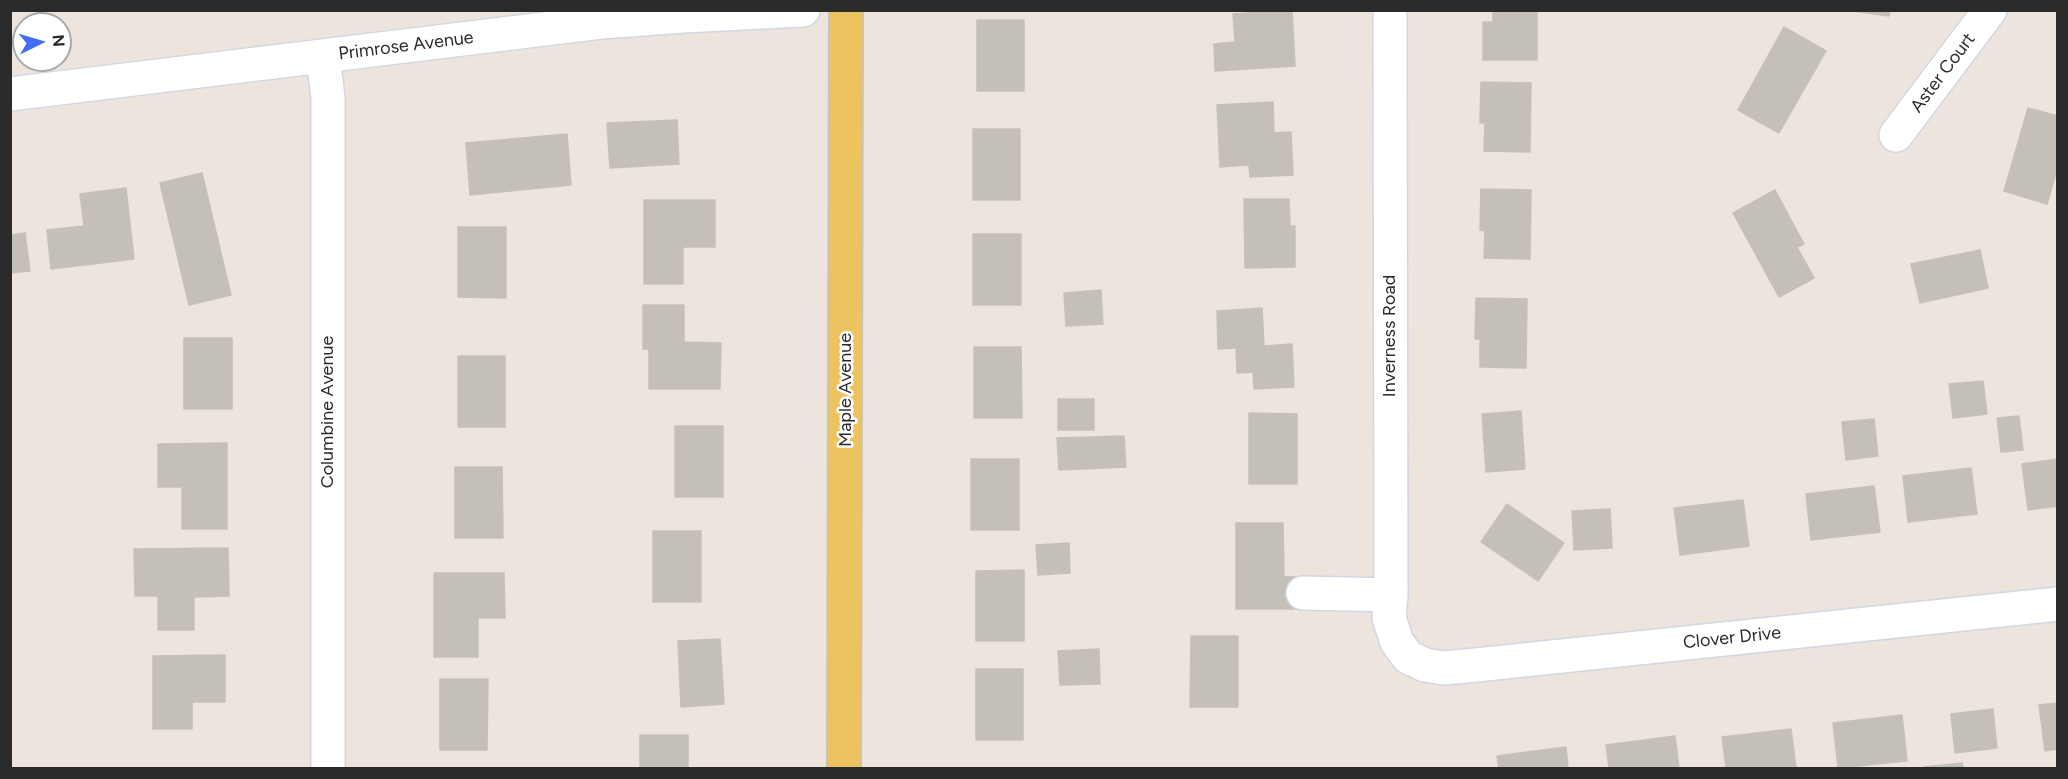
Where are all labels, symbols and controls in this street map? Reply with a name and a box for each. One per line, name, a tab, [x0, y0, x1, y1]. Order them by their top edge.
north arrow	[12, 12, 72, 72]
street label: Primrose Avenue	[337, 27, 475, 65]
street label: Aster Court	[1906, 29, 1980, 117]
text: N	[48, 34, 68, 48]
street label: Inverness Road	[1379, 275, 1401, 397]
street label: Maple Avenue	[835, 333, 857, 447]
street label: Columbine Avenue	[317, 336, 339, 488]
street label: Clover Drive	[1682, 622, 1782, 654]

